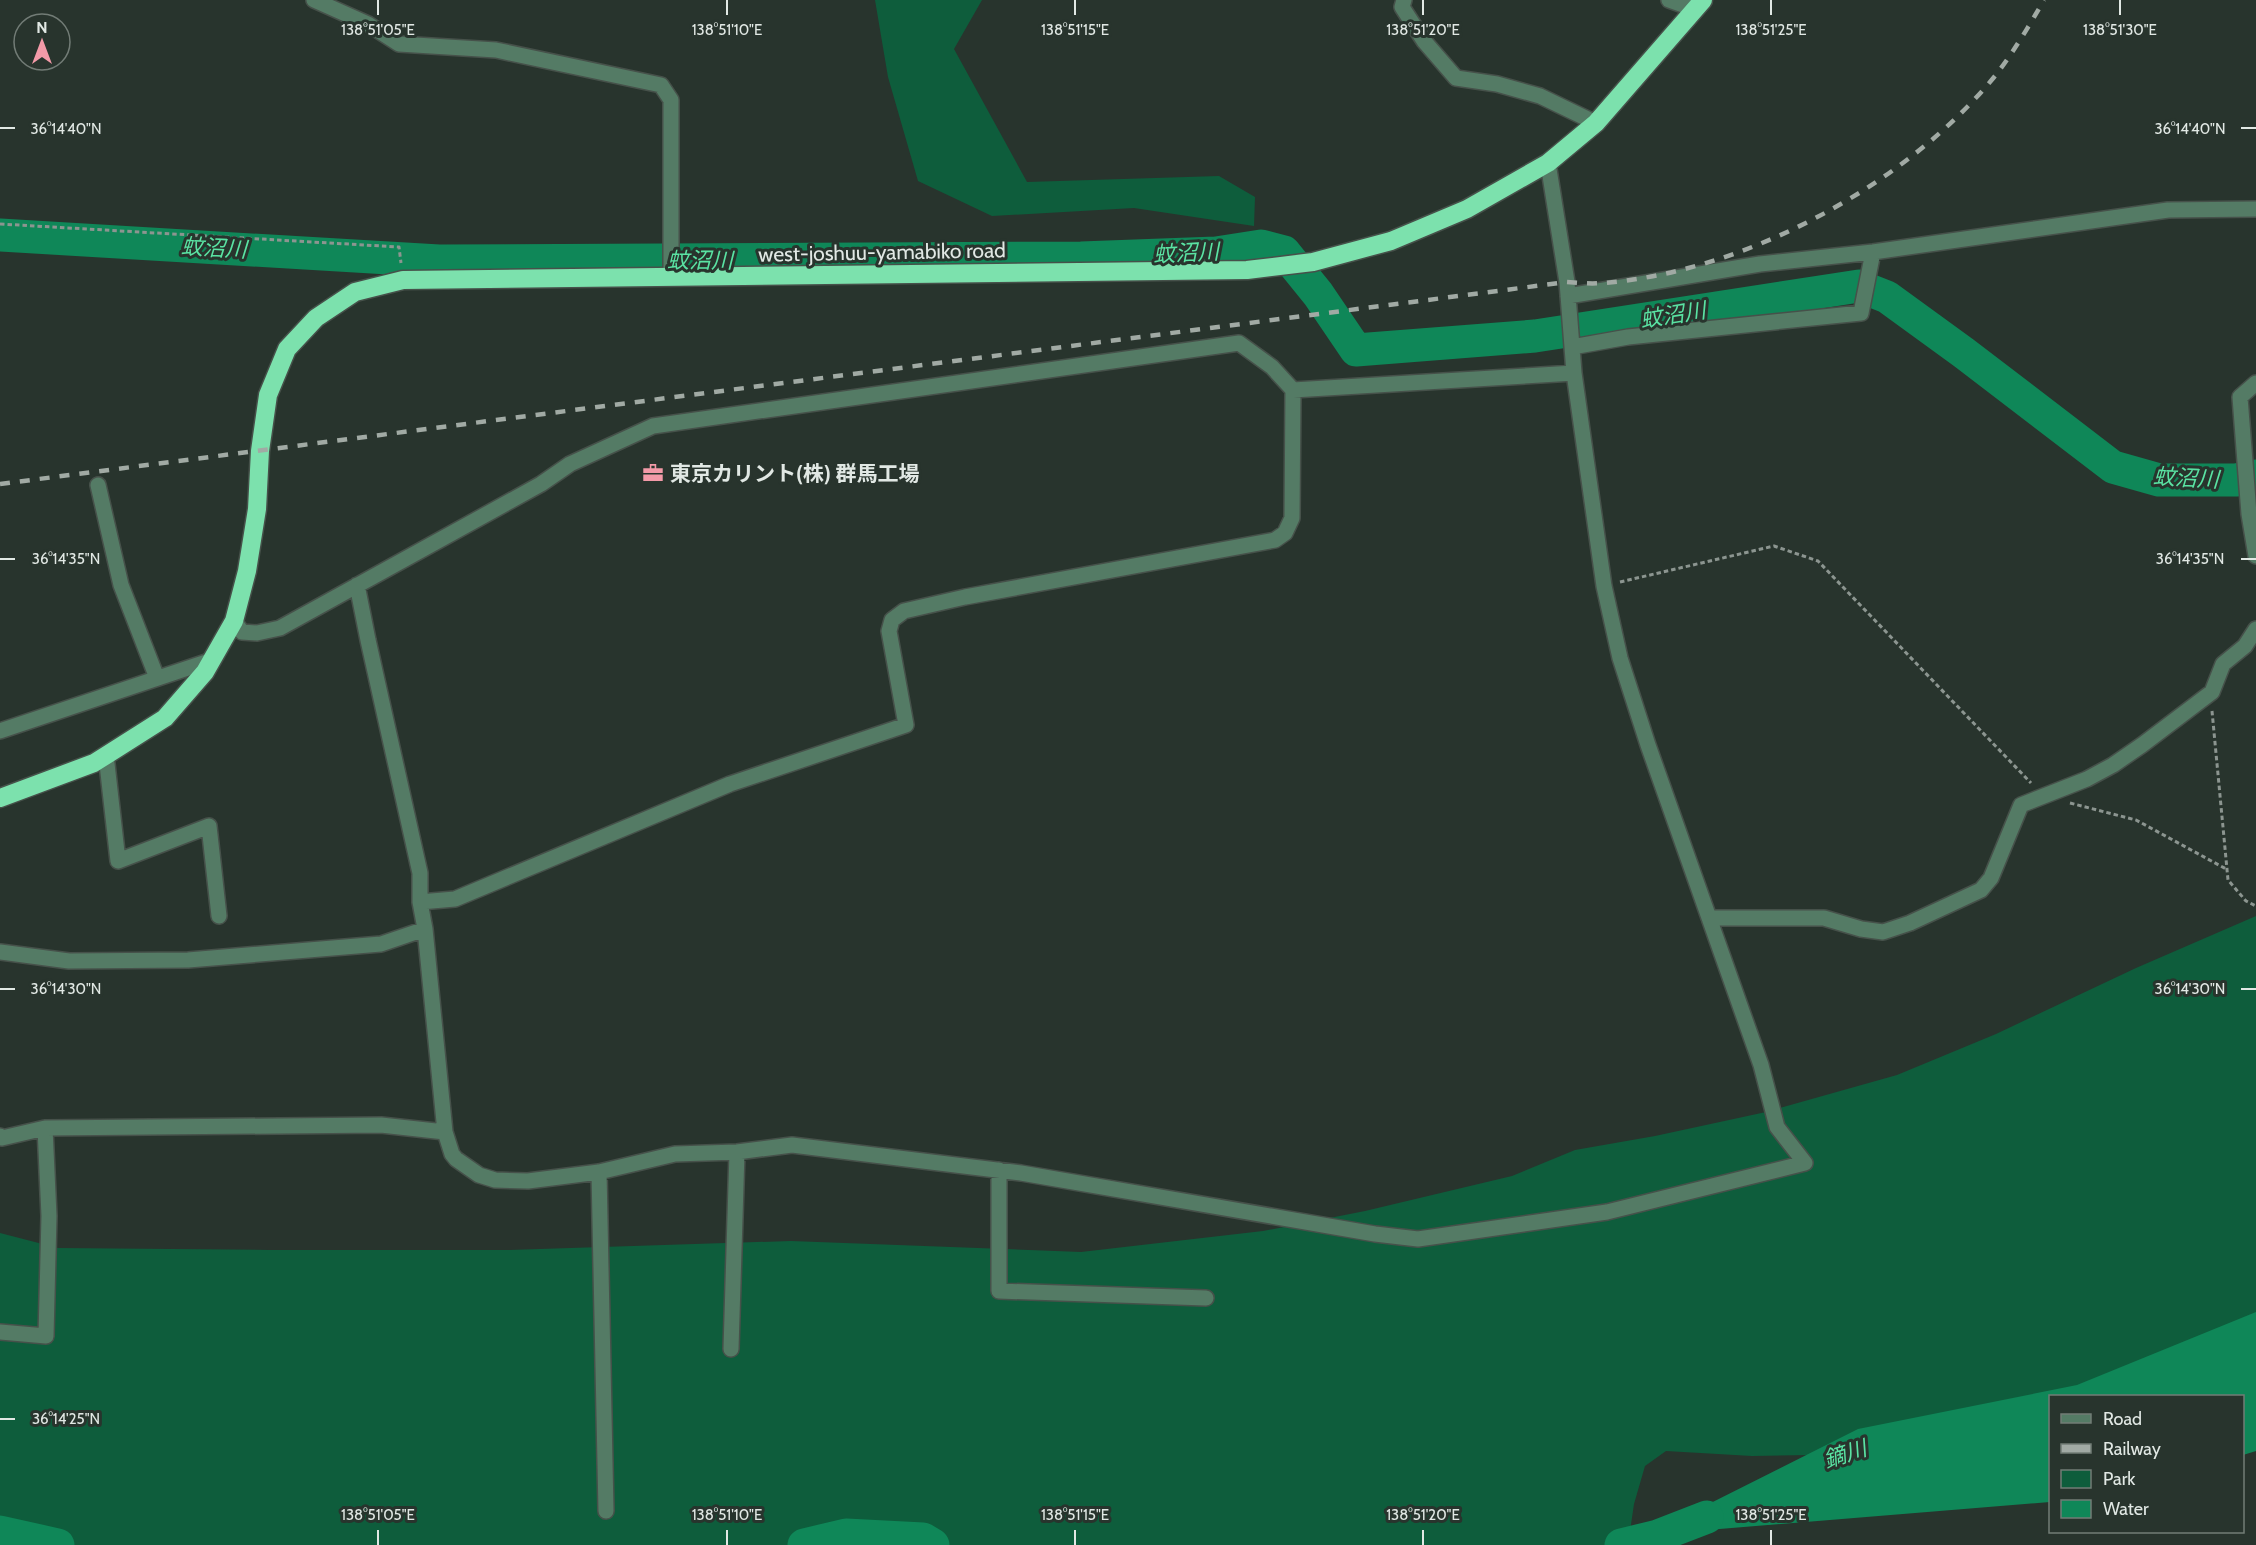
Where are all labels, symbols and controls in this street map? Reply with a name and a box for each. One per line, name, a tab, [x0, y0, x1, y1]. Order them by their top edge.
north arrow	[12, 12, 72, 72]
text: N	[36, 18, 48, 37]
text: 138°51'05"E	[341, 21, 415, 39]
text: 138°51'10"E	[692, 21, 762, 39]
text: 138°51'15"E	[1041, 21, 1109, 39]
text: 138°51'20"E	[1386, 21, 1460, 39]
text: 138°51'25"E	[1735, 21, 1807, 39]
text: 138°51'30"E	[2083, 21, 2157, 39]
text: 36°14'40"N	[30, 120, 102, 138]
text: 36°14'40"N	[2154, 120, 2226, 138]
water label: 蚊沼川	[180, 233, 250, 263]
street label: west-joshuu-yamabiko road	[758, 237, 1006, 268]
water label: 蚊沼川	[1152, 238, 1222, 268]
water label: 蚊沼川	[667, 247, 735, 274]
water label: 蚊沼川	[1638, 296, 1710, 333]
office icon: 東京カリント(株) 群馬工場	[641, 461, 665, 485]
place label: 東京カリント(株) 群馬工場	[670, 461, 920, 486]
water label: 蚊沼川	[2152, 463, 2222, 493]
text: 36°14'35"N	[32, 550, 100, 568]
text: 36°14'35"N	[2156, 550, 2224, 568]
text: 36°14'30"N	[31, 980, 101, 998]
text: 36°14'30"N	[2155, 980, 2225, 998]
legend	[2049, 1395, 2244, 1533]
text: Road	[2103, 1408, 2142, 1430]
text: 36°14'25"N	[32, 1410, 100, 1428]
water label: 鏑川	[1820, 1434, 1872, 1474]
text: Railway	[2103, 1438, 2161, 1460]
text: Park	[2103, 1468, 2136, 1490]
text: Water	[2103, 1498, 2149, 1520]
text: 138°51'05"E	[341, 1506, 415, 1524]
text: 138°51'10"E	[692, 1506, 762, 1524]
text: 138°51'15"E	[1041, 1506, 1109, 1524]
text: 138°51'20"E	[1386, 1506, 1460, 1524]
text: 138°51'25"E	[1735, 1506, 1807, 1524]

